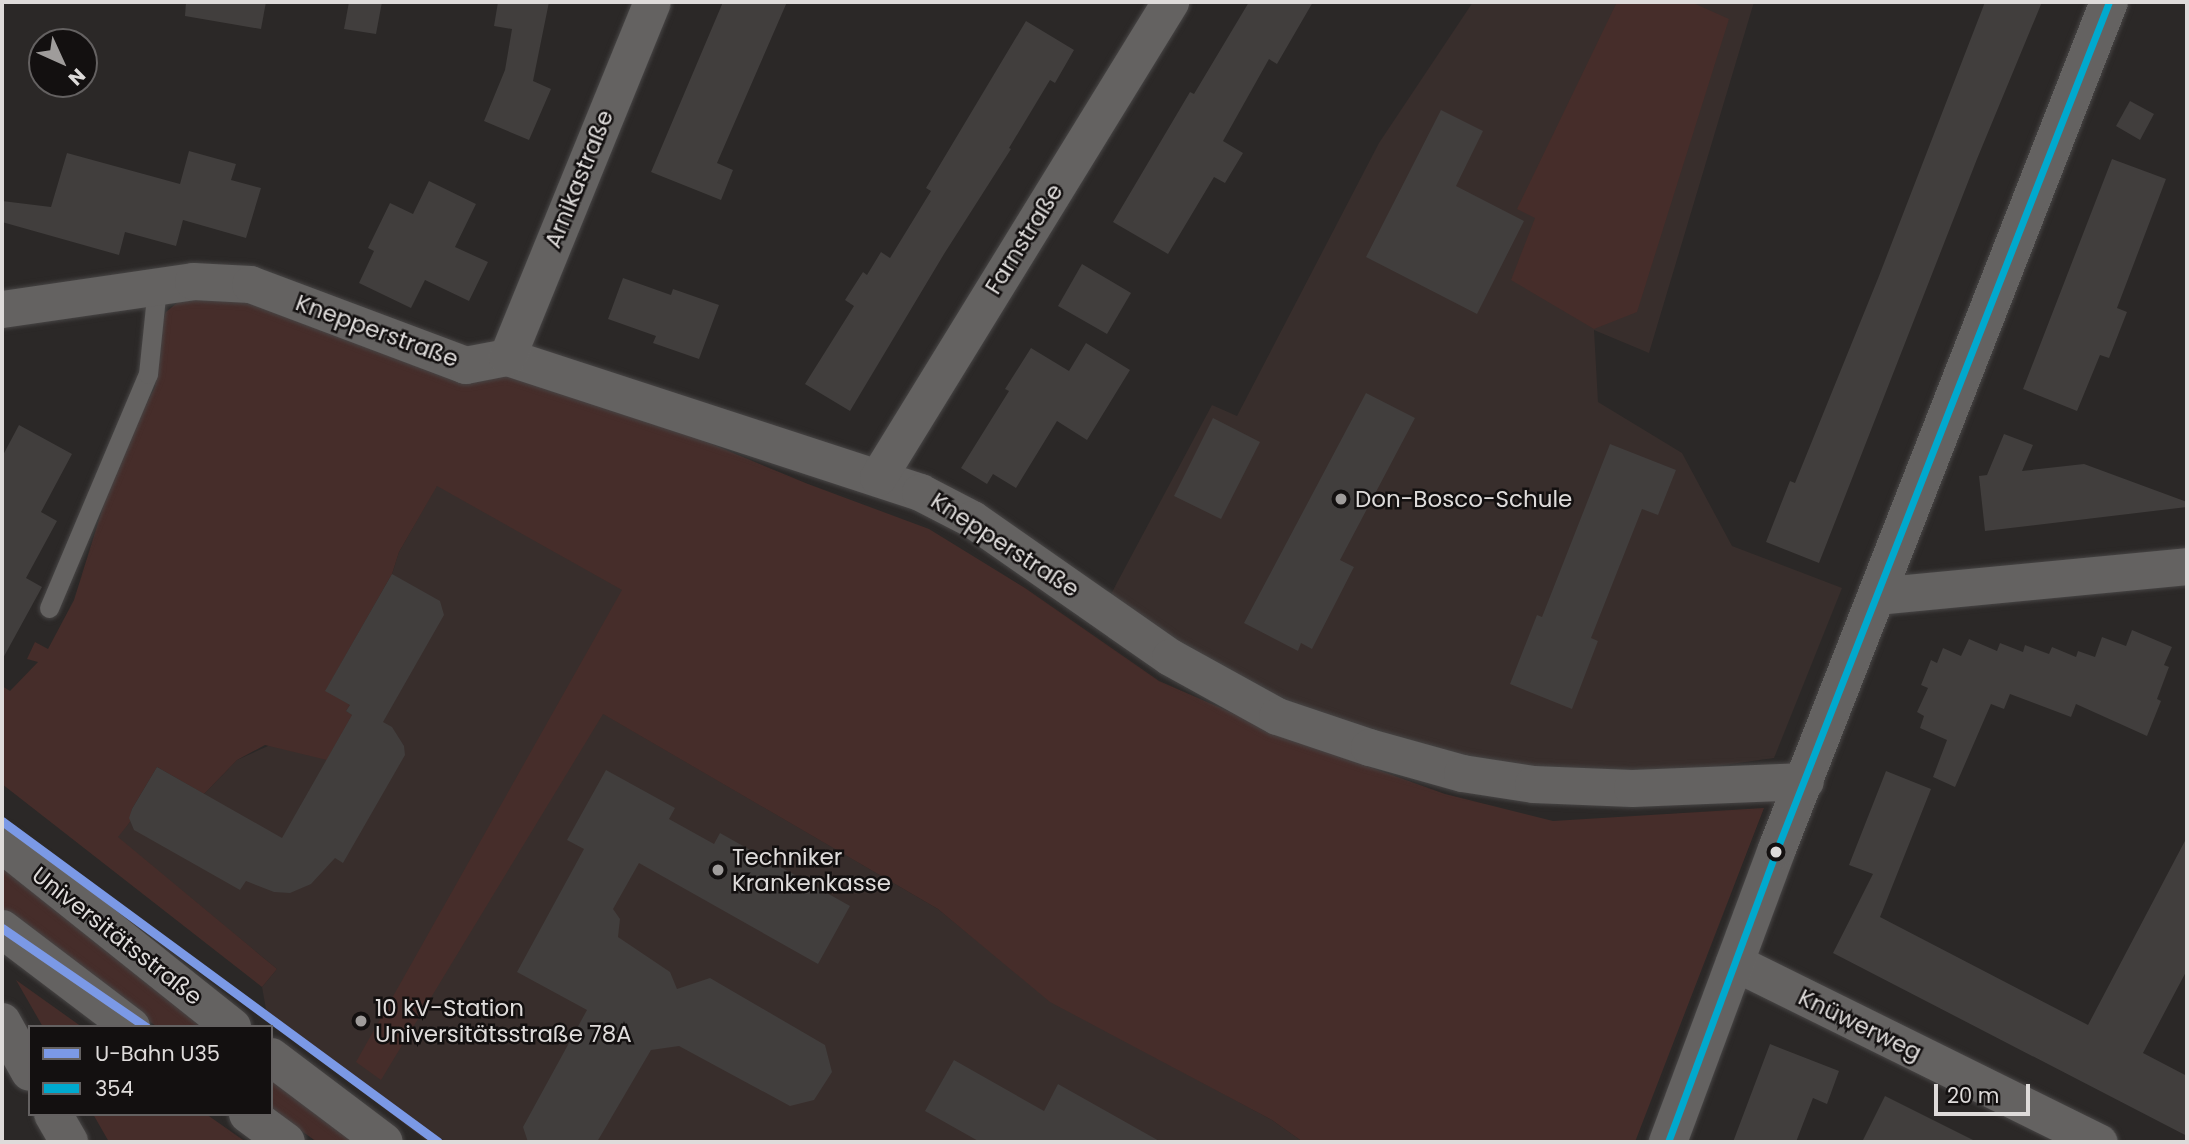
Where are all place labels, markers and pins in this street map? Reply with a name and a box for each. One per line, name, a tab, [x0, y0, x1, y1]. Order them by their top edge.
place label: Don-Bosco-Schule	[1355, 485, 1572, 513]
marker: Don-Bosco-Schule	[1333, 491, 1349, 507]
place label: Techniker Krankenkasse	[732, 843, 891, 897]
unlabelled marker	[1769, 845, 1783, 859]
marker: Techniker Krankenkasse	[710, 862, 726, 878]
place label: 10 kV-Station Universitätsstraße 78A	[375, 994, 632, 1048]
marker: 10 kV-Station Universitätsstraße 78A	[353, 1013, 369, 1029]

